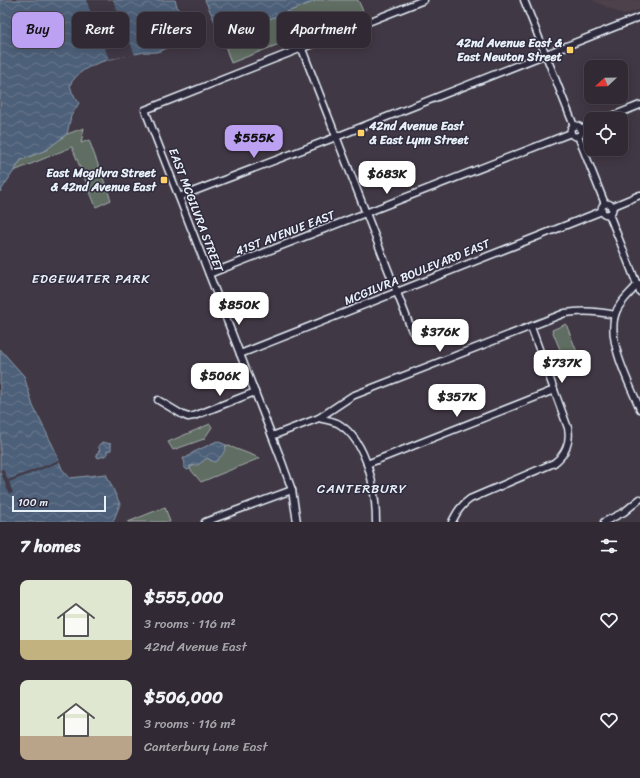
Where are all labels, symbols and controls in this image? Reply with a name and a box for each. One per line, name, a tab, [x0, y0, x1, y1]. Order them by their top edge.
chip: Buy	[12, 12, 64, 48]
chip: Rent	[72, 12, 129, 48]
chip: Filters	[137, 12, 206, 48]
chip: New	[214, 12, 269, 48]
chip: Apartment	[277, 12, 371, 48]
place label: 42nd Avenue East & East Newton Street	[455, 32, 563, 68]
marker: 42nd Avenue East & East Newton Street	[565, 45, 575, 55]
north arrow	[584, 60, 628, 104]
map controls	[584, 60, 628, 156]
button: locate	[584, 112, 628, 156]
place label: 42nd Avenue East & East Lynn Street	[368, 115, 470, 151]
pin: $555K	[226, 125, 282, 159]
text: $555K	[234, 126, 274, 149]
marker: 42nd Avenue East & East Lynn Street	[356, 128, 366, 138]
street label: EAST MCGILVRA STREET	[162, 145, 230, 276]
pin: $683K	[359, 161, 415, 195]
place label: East Mcgilvra Street & 42nd Avenue East	[46, 162, 157, 198]
text: $683K	[367, 162, 407, 185]
marker: East Mcgilvra Street & 42nd Avenue East	[159, 175, 169, 185]
street label: 41ST AVENUE EAST	[232, 204, 339, 262]
street label: MCGILVRA BOULEVARD EAST	[341, 232, 495, 311]
district label: EDGEWATER PARK	[32, 267, 150, 290]
pin: $850K	[211, 292, 267, 326]
text: $850K	[219, 293, 259, 316]
pin: $376K	[412, 319, 468, 353]
text: $376K	[421, 320, 459, 343]
pin: $737K	[534, 350, 590, 384]
text: $737K	[543, 351, 581, 374]
pin: $506K	[192, 363, 248, 397]
text: $506K	[200, 364, 240, 387]
pin: $357K	[429, 384, 485, 418]
text: $357K	[437, 385, 477, 408]
district label: CANTERBURY	[317, 477, 407, 500]
text: 100 m	[18, 493, 48, 512]
scale bar	[12, 494, 106, 513]
text: 7 homes	[20, 531, 80, 561]
icon: filters	[598, 535, 620, 557]
text: $555,000	[144, 582, 223, 612]
icon: home	[52, 596, 100, 644]
icon: heart	[598, 609, 620, 631]
text: 3 rooms · 116 m²	[144, 612, 236, 635]
text: 42nd Avenue East	[144, 635, 247, 658]
text: $506,000	[144, 682, 223, 712]
icon: home	[52, 696, 100, 744]
icon: heart	[598, 709, 620, 731]
text: 3 rooms · 116 m²	[144, 712, 236, 735]
text: Canterbury Lane East	[144, 735, 267, 758]

